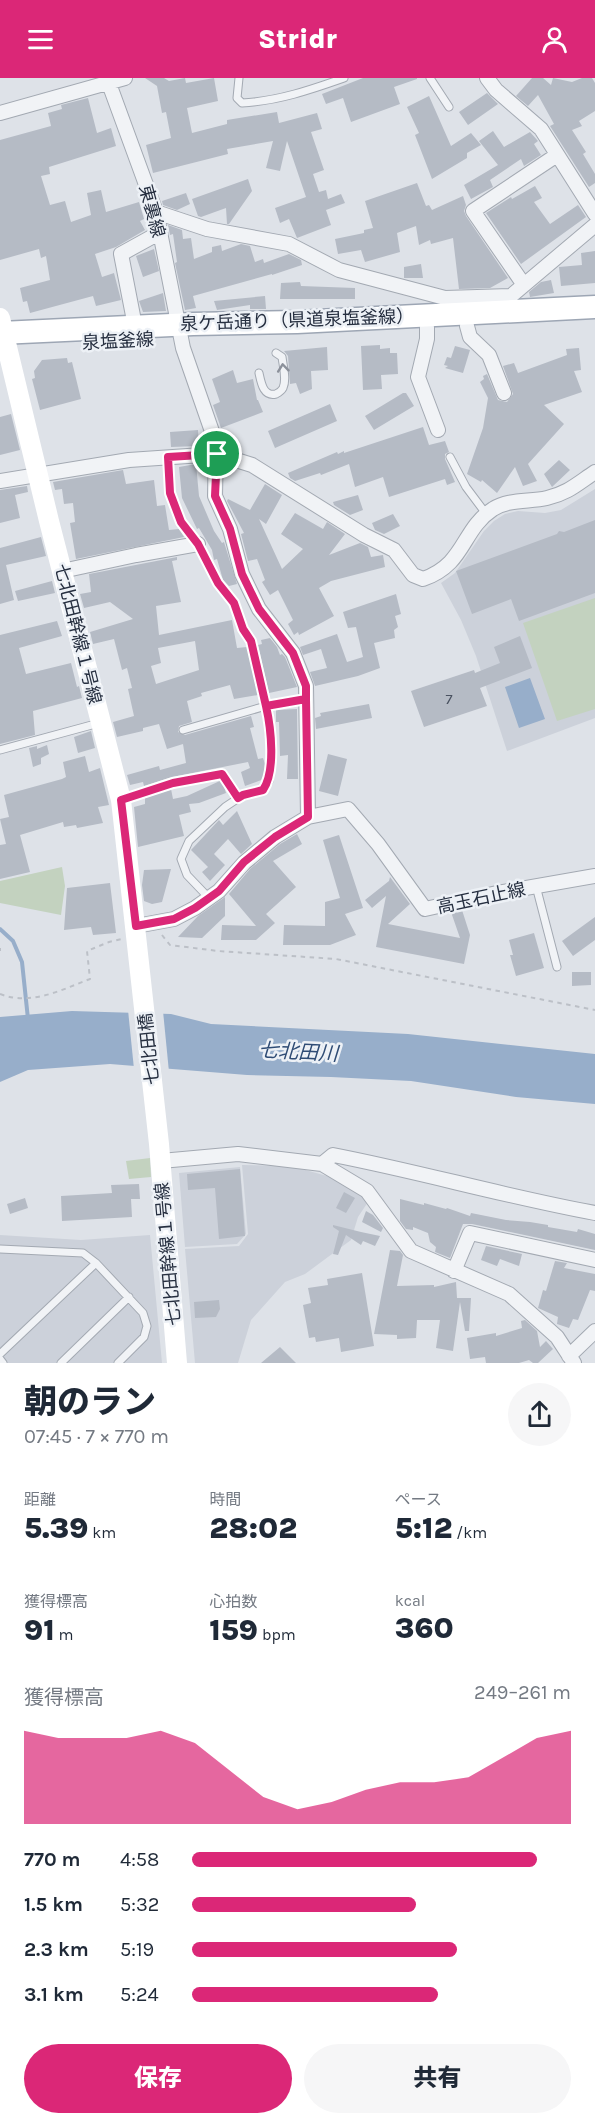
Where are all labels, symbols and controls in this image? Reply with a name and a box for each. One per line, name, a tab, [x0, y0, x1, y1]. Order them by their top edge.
icon: menu	[24, 23, 57, 56]
text: Stridr	[258, 23, 337, 55]
icon: person	[538, 23, 571, 56]
street label: 東裏線	[134, 182, 170, 240]
street label: 泉ケ岳通り（県道泉塩釜線）	[180, 305, 414, 335]
street label: 泉塩釜線	[81, 328, 155, 354]
one-way arrow	[277, 363, 290, 373]
pin	[191, 428, 242, 479]
icon: arrive	[200, 437, 233, 470]
street label: 七北田幹線１号線	[50, 561, 106, 707]
house number: 7	[445, 690, 453, 708]
street label: 高玉石止線	[435, 878, 527, 918]
street label: 七北田橋	[134, 1012, 164, 1086]
water label: 七北田川	[257, 1038, 341, 1066]
street label: 七北田幹線１号線	[151, 1181, 185, 1327]
text: 朝のラン	[24, 1383, 156, 1421]
button: share	[508, 1383, 571, 1446]
text: 07:45 · 7 × 770 m	[24, 1425, 169, 1448]
text: 距離	[24, 1490, 56, 1509]
text: 時間	[209, 1490, 241, 1509]
text: ペース	[395, 1490, 442, 1509]
text: 5.39	[24, 1510, 89, 1546]
text: 28:02	[209, 1510, 297, 1546]
text: 5:12	[395, 1510, 452, 1546]
text: km	[89, 1523, 116, 1542]
text: /km	[452, 1523, 487, 1542]
text: kcal	[395, 1591, 425, 1610]
text: 獲得標高	[24, 1592, 88, 1611]
text: 心拍数	[209, 1592, 257, 1611]
text: 360	[395, 1610, 454, 1646]
text: 91	[24, 1612, 55, 1648]
text: 159	[209, 1612, 258, 1648]
text: m	[55, 1625, 74, 1644]
text: bpm	[258, 1625, 296, 1644]
text: 249–261 m	[474, 1681, 571, 1704]
text: 獲得標高	[24, 1686, 104, 1709]
text: 770 m	[24, 1848, 81, 1871]
text: 4:58	[120, 1848, 159, 1871]
text: 1.5 km	[24, 1893, 83, 1916]
text: 5:32	[120, 1893, 159, 1916]
text: 2.3 km	[24, 1938, 89, 1961]
text: 5:19	[120, 1938, 154, 1961]
text: 3.1 km	[24, 1983, 84, 2006]
text: 5:24	[120, 1983, 159, 2006]
button: 保存	[24, 2044, 292, 2113]
button: 共有	[304, 2044, 571, 2113]

